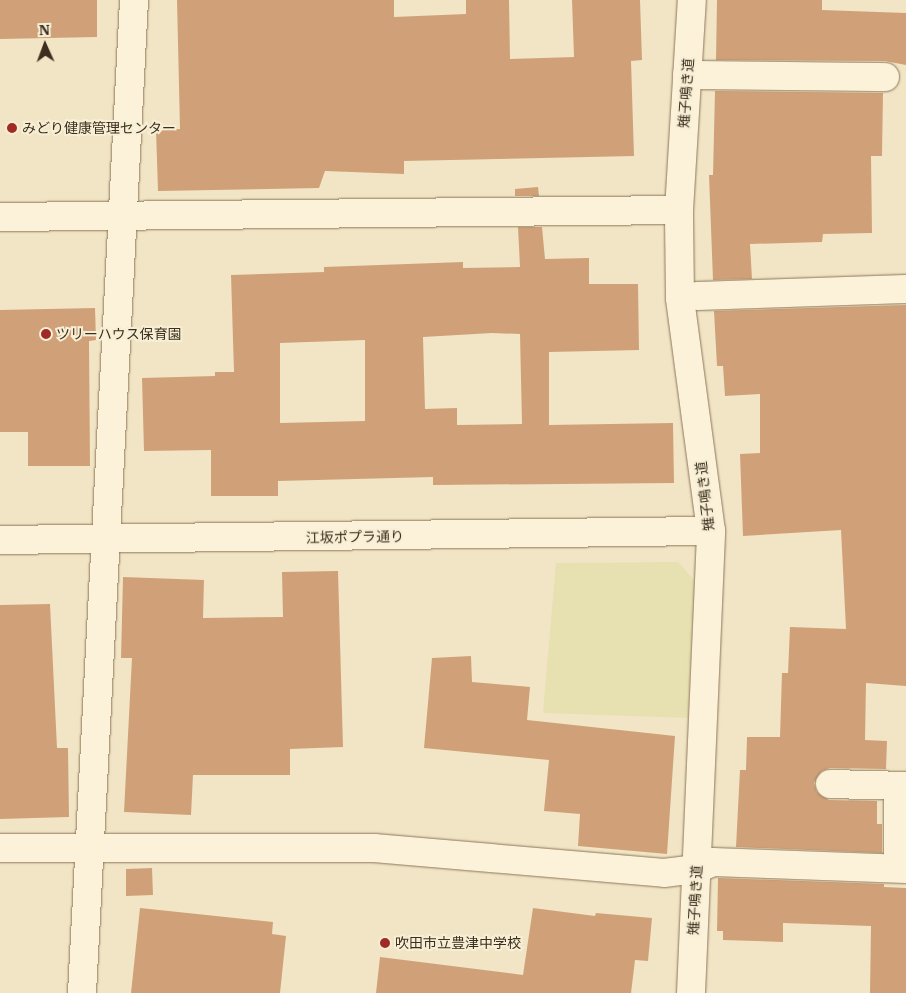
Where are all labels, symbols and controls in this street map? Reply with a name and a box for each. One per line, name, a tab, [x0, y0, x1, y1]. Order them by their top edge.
north arrow	[20, 20, 70, 70]
text: N	[39, 21, 50, 39]
street label: 雉子鳴き道	[675, 57, 697, 129]
place label: みどり健康管理センター	[22, 120, 176, 136]
marker: みどり健康管理センター	[6, 122, 18, 134]
place label: ツリーハウス保育園	[56, 326, 182, 342]
marker: ツリーハウス保育園	[40, 328, 52, 340]
street label: 雉子鳴き道	[692, 460, 718, 532]
street label: 江坂ポプラ通り	[306, 528, 404, 546]
street label: 雉子鳴き道	[685, 865, 705, 935]
place label: 吹田市立豊津中学校	[395, 935, 521, 951]
marker: 吹田市立豊津中学校	[379, 937, 391, 949]

